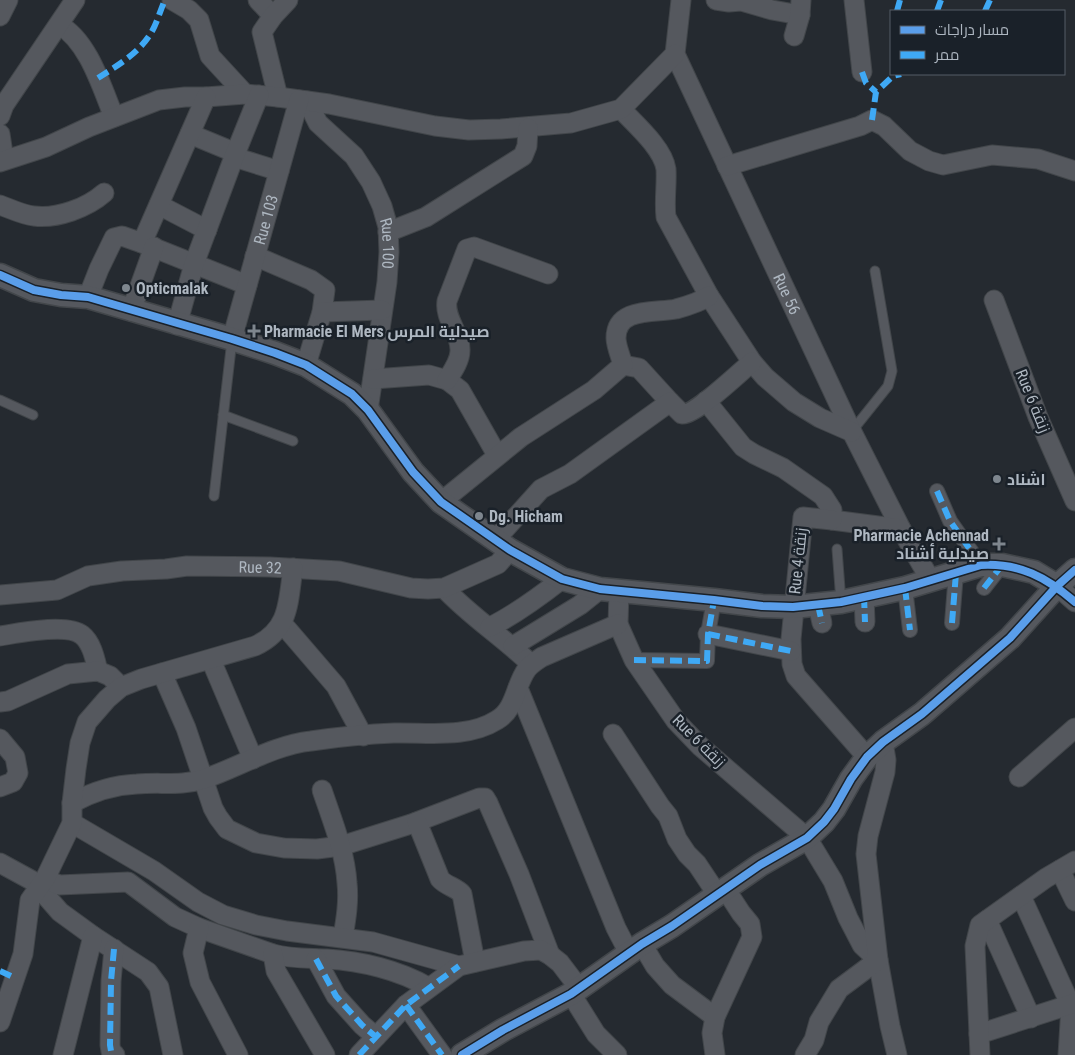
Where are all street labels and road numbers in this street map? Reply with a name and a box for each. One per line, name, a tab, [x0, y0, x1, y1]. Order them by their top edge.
street label: Rue 103	[249, 192, 282, 247]
street label: Rue 100	[376, 215, 399, 269]
street label: Rue 56	[769, 270, 805, 317]
street label: Rue 6 زنقة	[1012, 366, 1054, 436]
street label: Rue 4 زنقة	[785, 527, 811, 595]
street label: Rue 32	[238, 557, 282, 577]
street label: Rue 6 زنقة	[669, 711, 729, 771]

